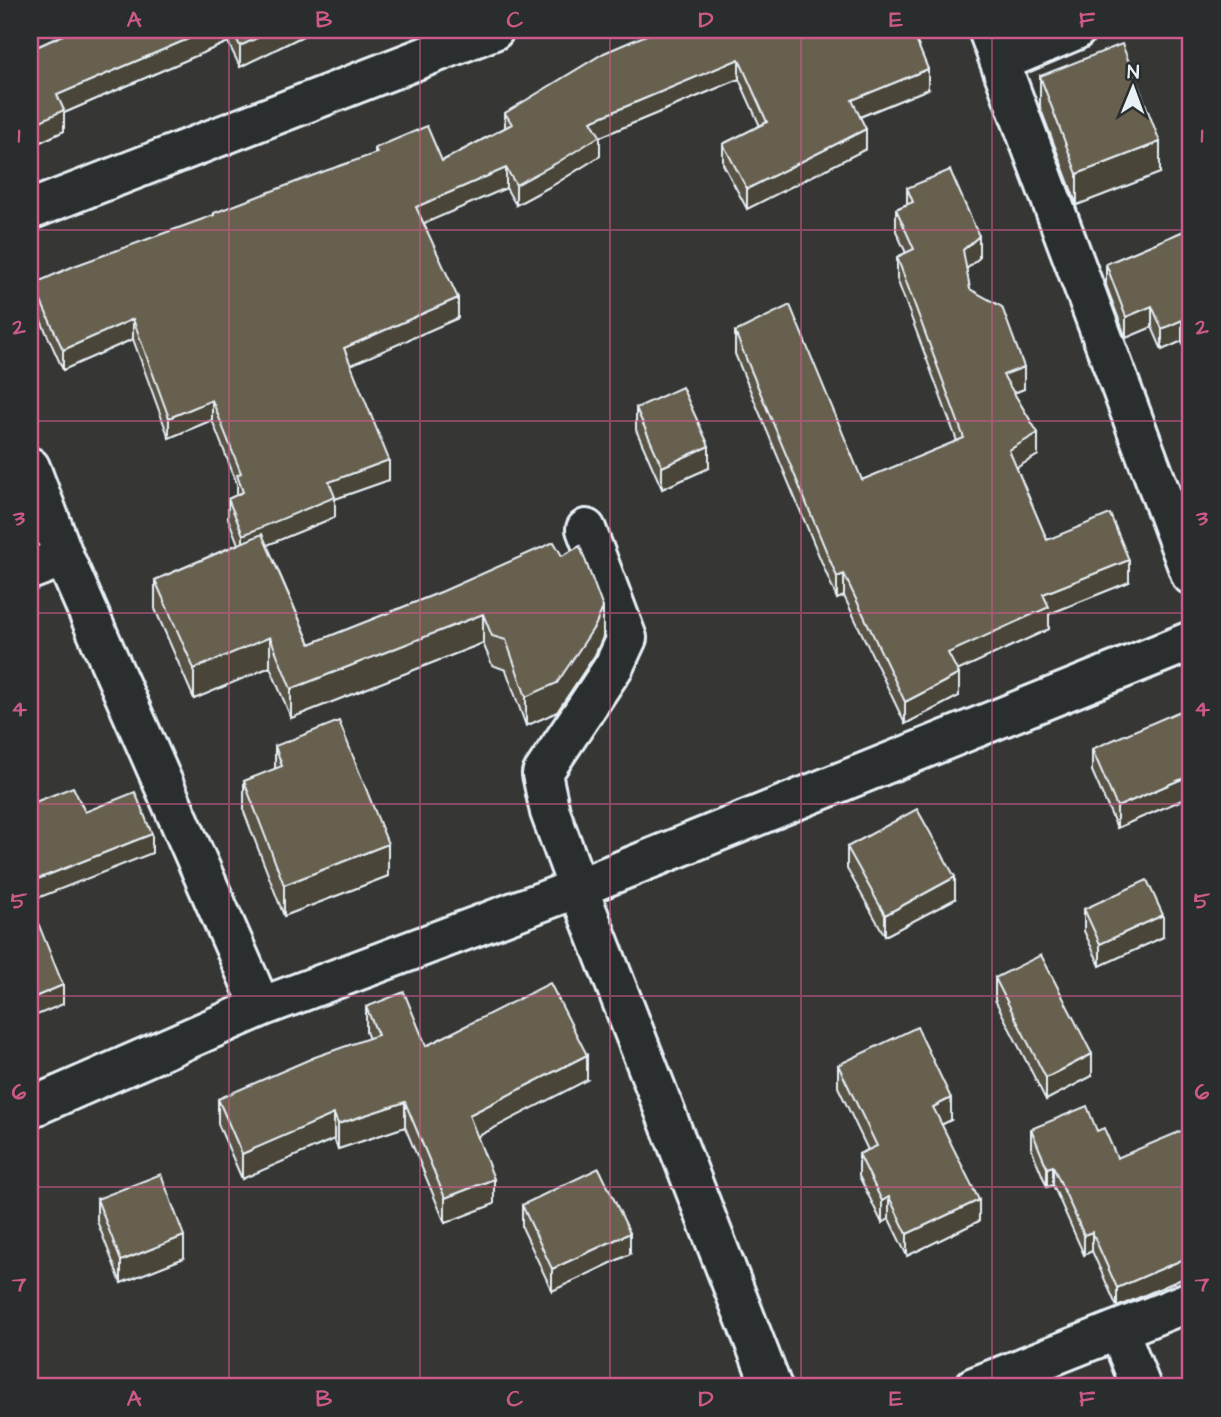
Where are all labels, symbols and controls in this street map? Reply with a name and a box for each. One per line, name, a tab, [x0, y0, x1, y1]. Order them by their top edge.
text: A	[127, 4, 142, 36]
text: B	[316, 4, 333, 36]
text: C	[507, 4, 524, 36]
text: D	[699, 4, 714, 36]
text: E	[889, 4, 903, 36]
text: F	[1079, 4, 1096, 36]
north arrow	[1098, 52, 1168, 122]
text: N	[1127, 59, 1140, 86]
text: 1	[18, 119, 21, 151]
text: 1	[1201, 119, 1204, 151]
text: 2	[11, 311, 26, 343]
text: 2	[1194, 311, 1209, 343]
text: 3	[12, 502, 25, 534]
text: 3	[1195, 502, 1208, 534]
text: 4	[11, 693, 27, 725]
text: 4	[1194, 693, 1210, 725]
text: 5	[11, 885, 28, 917]
text: 5	[1194, 885, 1211, 917]
text: 6	[12, 1076, 27, 1108]
text: 6	[1195, 1076, 1210, 1108]
text: 7	[11, 1268, 27, 1300]
text: 7	[1194, 1268, 1210, 1300]
text: A	[127, 1383, 142, 1415]
text: B	[316, 1383, 333, 1415]
text: C	[507, 1383, 524, 1415]
text: D	[699, 1383, 714, 1415]
text: E	[889, 1383, 903, 1415]
text: F	[1079, 1383, 1096, 1415]

